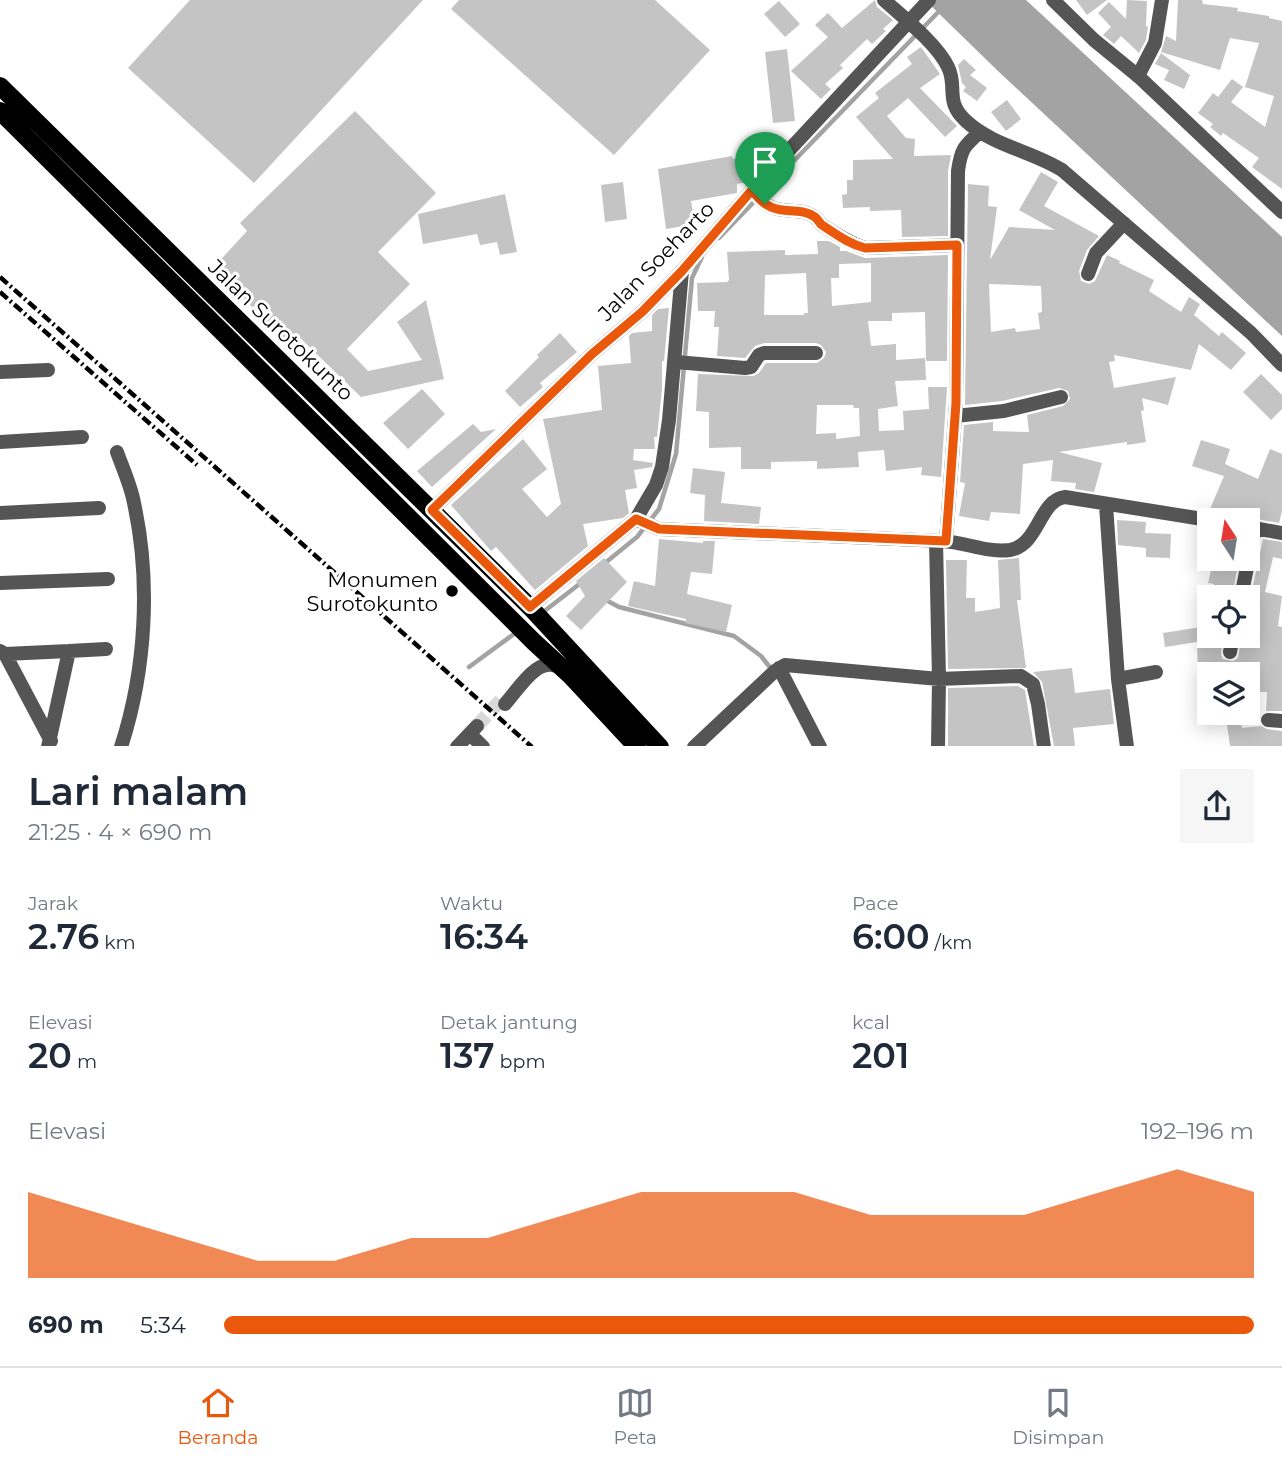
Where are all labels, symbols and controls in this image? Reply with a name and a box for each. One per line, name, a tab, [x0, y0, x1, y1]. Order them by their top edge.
pin	[735, 132, 795, 204]
icon: arrive	[746, 143, 784, 181]
street label: Jalan Soeharto	[592, 196, 719, 327]
street label: Jalan Surotokunto	[202, 254, 359, 406]
north arrow	[1197, 508, 1260, 570]
map controls	[1197, 508, 1260, 725]
place label: Monumen Surotokunto	[306, 567, 438, 616]
marker: Monumen Surotokunto	[444, 583, 460, 599]
button: locate	[1197, 585, 1260, 648]
button: layers	[1197, 662, 1260, 725]
text: Lari malam	[28, 768, 248, 815]
button: share	[1180, 769, 1254, 843]
text: 21:25 · 4 × 690 m	[28, 818, 212, 846]
text: Jarak	[28, 892, 78, 915]
text: Waktu	[440, 892, 503, 915]
text: Pace	[852, 892, 899, 915]
text: 2.76	[28, 915, 99, 958]
text: 16:34	[440, 915, 528, 958]
text: 6:00	[852, 915, 930, 958]
text: km	[99, 931, 136, 954]
text: /km	[930, 931, 972, 954]
text: Elevasi	[28, 1011, 93, 1034]
text: Detak jantung	[440, 1011, 578, 1034]
text: kcal	[852, 1011, 890, 1034]
text: 20	[28, 1034, 72, 1077]
text: 137	[440, 1034, 495, 1077]
text: 201	[852, 1034, 909, 1077]
text: m	[72, 1050, 97, 1073]
text: bpm	[495, 1050, 546, 1073]
text: Elevasi	[28, 1117, 106, 1145]
text: 192–196 m	[1141, 1117, 1254, 1145]
text: 690 m	[28, 1311, 104, 1339]
text: 5:34	[140, 1311, 186, 1339]
tab: Beranda	[178, 1384, 258, 1449]
tab: Peta	[614, 1384, 657, 1449]
tab: Disimpan	[1012, 1384, 1104, 1449]

